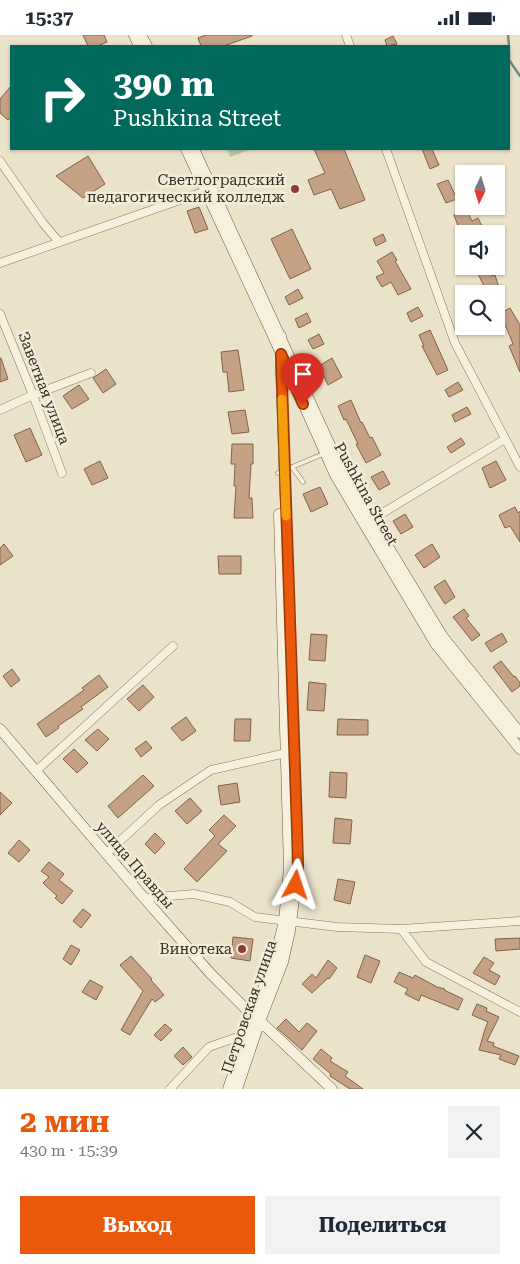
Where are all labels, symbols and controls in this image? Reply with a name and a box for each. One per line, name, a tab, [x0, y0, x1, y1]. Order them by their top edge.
text: 15:37	[25, 6, 74, 29]
text: 390 m	[113, 64, 214, 105]
icon: right	[30, 65, 95, 130]
text: Pushkina Street	[113, 106, 281, 131]
north arrow	[455, 165, 505, 215]
map controls	[455, 165, 505, 335]
place label: Светлоградский педагогический колледж	[87, 171, 285, 206]
marker: Светлоградский педагогический колледж	[289, 183, 301, 195]
button: sound	[455, 225, 505, 275]
button: search	[455, 285, 505, 335]
street label: Заветная улица	[14, 329, 74, 447]
pin	[282, 353, 324, 404]
icon: arrive	[289, 360, 317, 388]
street label: Pushkina Street	[330, 439, 402, 549]
street label: улица Правды	[92, 818, 178, 912]
position arrow	[269, 858, 321, 910]
street label: Петровская улица	[218, 938, 280, 1076]
place label: Винотека	[159, 940, 232, 958]
marker: Винотека	[236, 943, 248, 955]
text: 2 мин	[20, 1104, 110, 1139]
button: close	[448, 1106, 500, 1158]
text: 430 m · 15:39	[20, 1141, 118, 1160]
button: Выход	[20, 1196, 255, 1254]
button: Поделиться	[265, 1196, 500, 1254]

